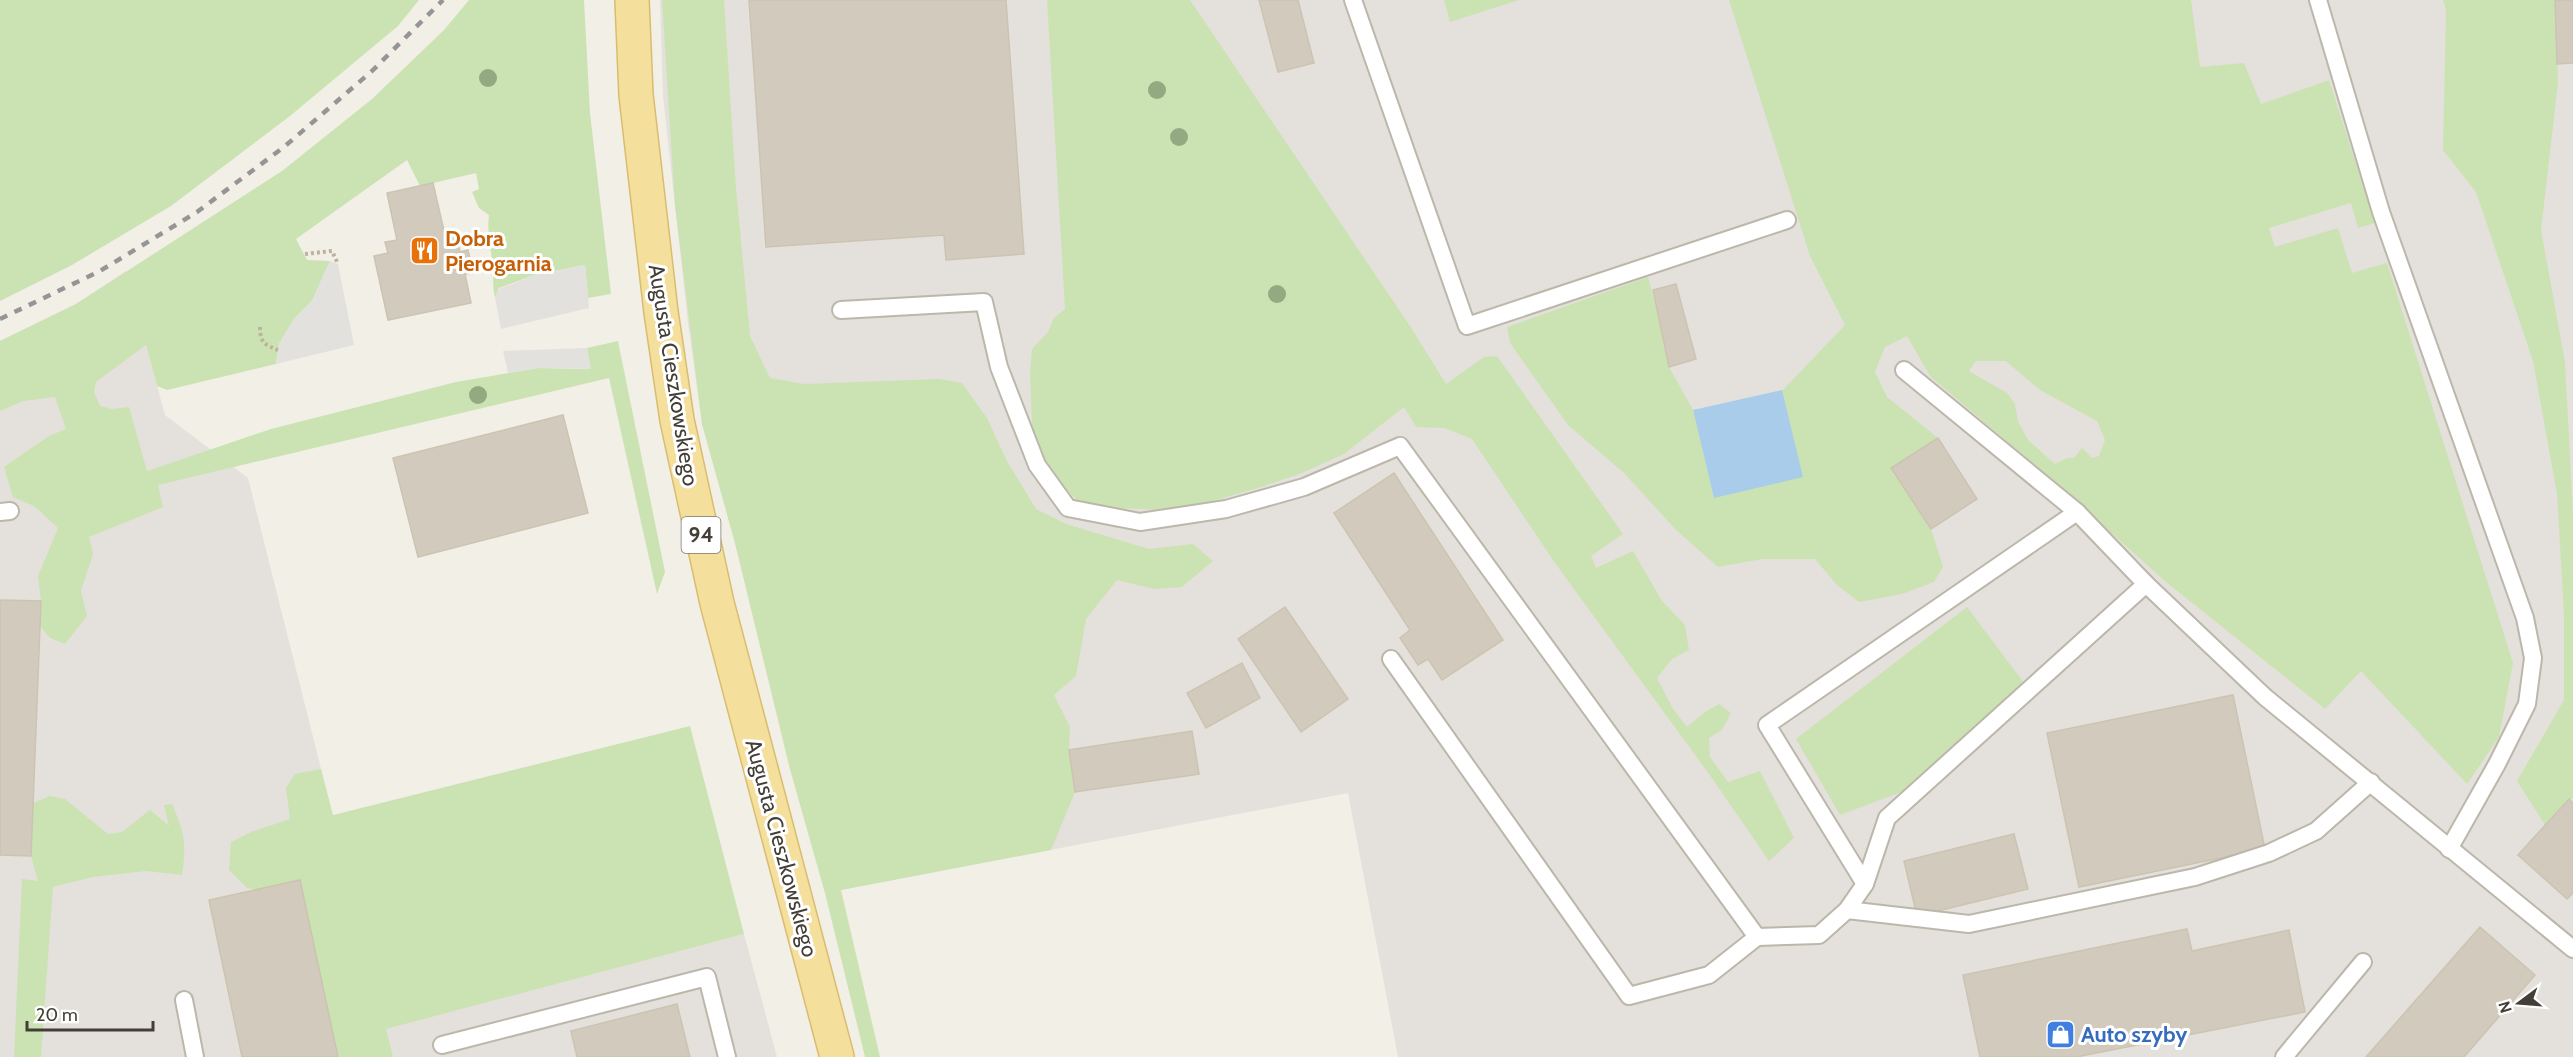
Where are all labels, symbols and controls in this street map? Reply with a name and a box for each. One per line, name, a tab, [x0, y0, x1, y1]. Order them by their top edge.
place label: Dobra Pierogarnia	[445, 225, 552, 277]
restaurant icon: Dobra Pierogarnia	[408, 235, 440, 267]
street label: Augusta Cieszkowskiego	[643, 262, 704, 488]
road number: 94	[682, 517, 720, 553]
street label: Augusta Cieszkowskiego	[739, 736, 824, 960]
north arrow	[2489, 973, 2549, 1033]
scale bar	[27, 994, 153, 1032]
text: N	[2494, 999, 2516, 1015]
text: 20 m	[36, 1004, 78, 1026]
shop icon: Auto szyby	[2044, 1018, 2076, 1050]
place label: Auto szyby	[2081, 1021, 2187, 1048]

